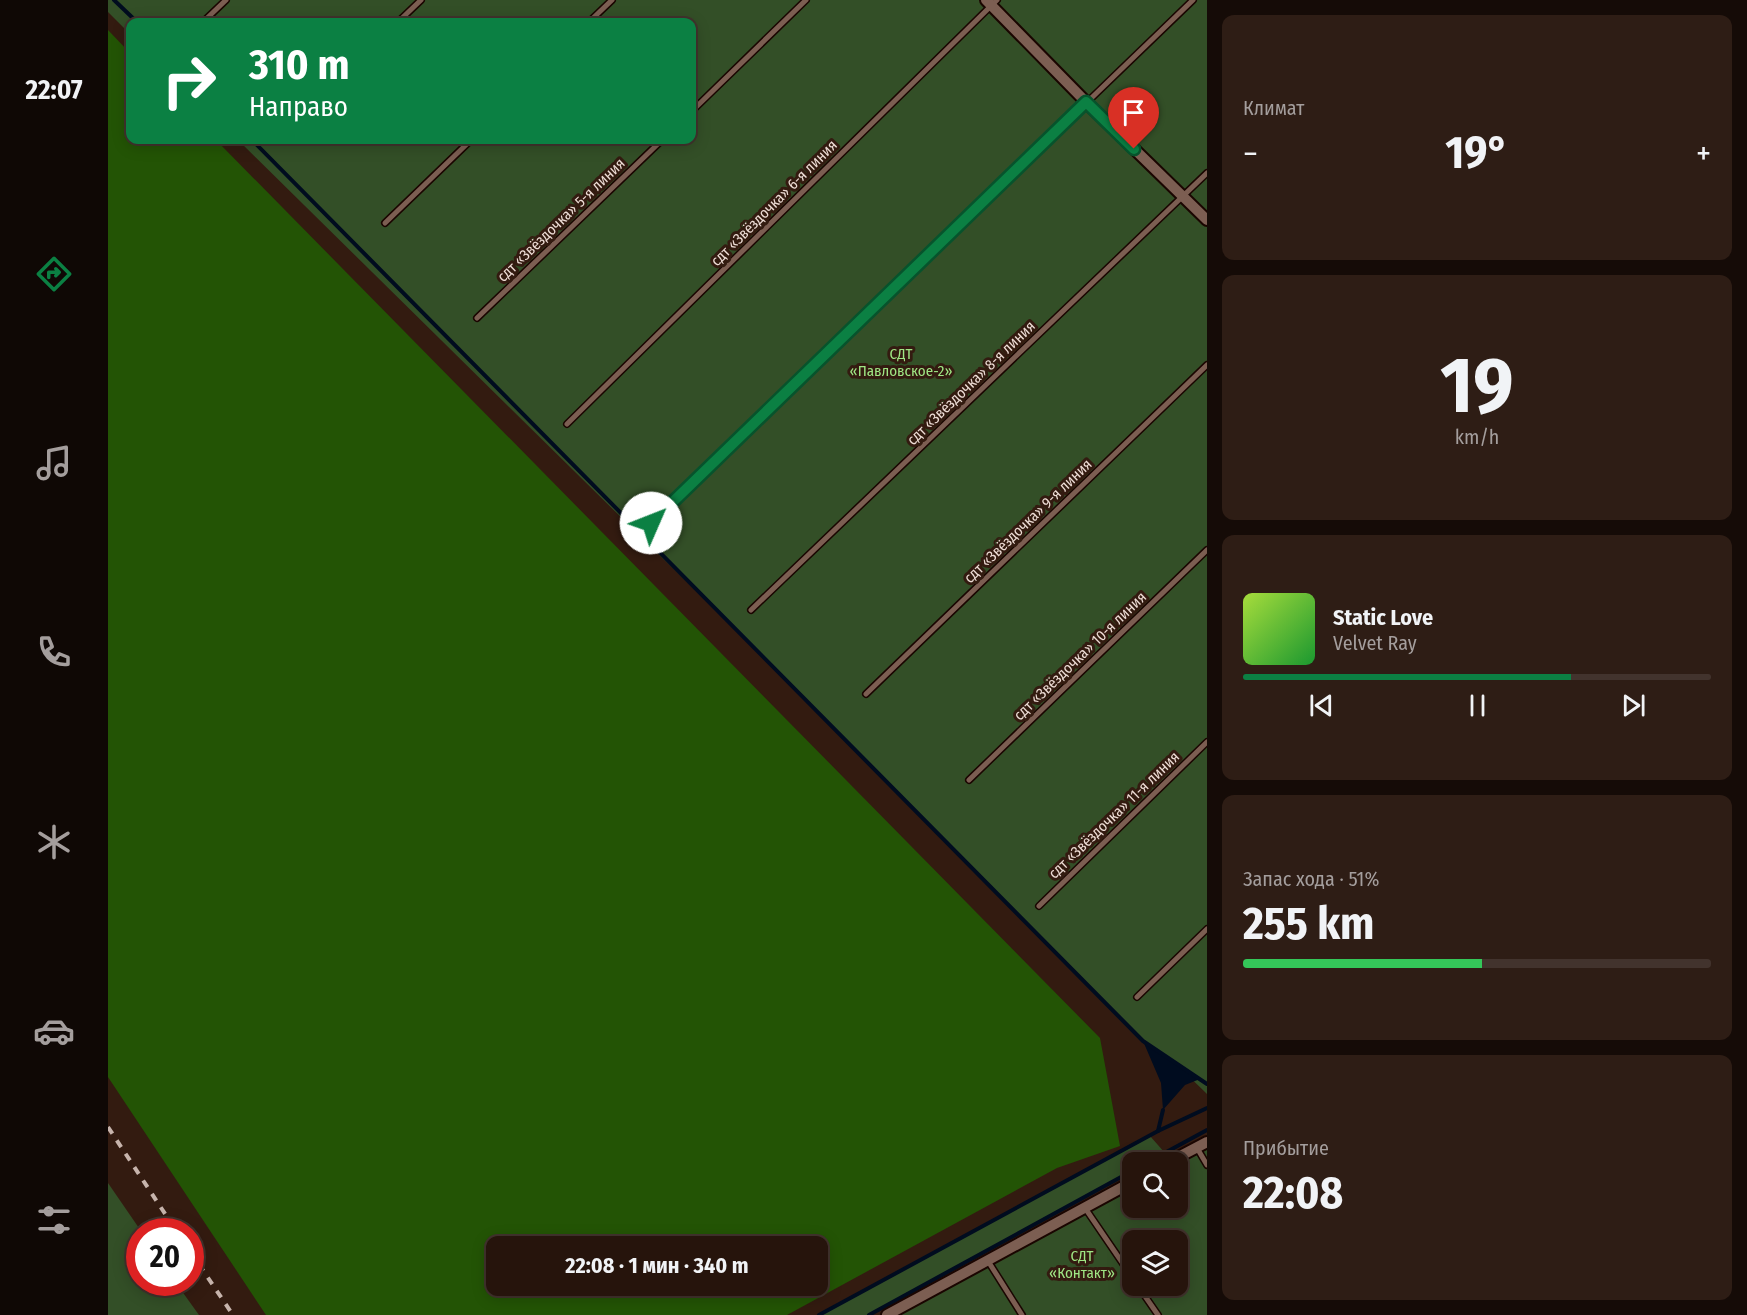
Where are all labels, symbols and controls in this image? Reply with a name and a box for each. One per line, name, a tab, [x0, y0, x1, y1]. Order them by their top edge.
text: 310 m	[249, 40, 350, 90]
icon: right	[150, 42, 228, 120]
text: 22:07	[26, 74, 82, 106]
pin	[1108, 87, 1159, 149]
text: Направо	[249, 91, 348, 123]
icon: arrive	[1117, 96, 1150, 129]
text: Климат	[1243, 96, 1304, 120]
text: 19°	[1445, 126, 1509, 180]
text: −	[1243, 134, 1258, 174]
text: +	[1696, 134, 1711, 174]
street label: сдт «Звёздочка» 6-я линия	[707, 136, 841, 270]
street label: сдт «Звёздочка» 5-я линия	[493, 154, 629, 286]
icon: directions	[33, 253, 75, 295]
street label: сдт «Звёздочка» 8-я линия	[903, 317, 1039, 449]
text: 19	[1440, 339, 1514, 433]
park label: СДТ «Павловское-2»	[850, 345, 952, 380]
text: km/h	[1455, 425, 1499, 449]
icon: music	[33, 442, 75, 484]
street label: сдт «Звёздочка» 9-я линия	[960, 455, 1096, 587]
position arrow	[619, 491, 683, 555]
street label: сдт «Звёздочка» 10-я линия	[1010, 588, 1150, 724]
text: Static Love	[1333, 604, 1433, 631]
icon: phone	[33, 631, 75, 673]
text: Velvet Ray	[1333, 631, 1417, 655]
icon: previous	[1305, 689, 1338, 722]
icon: pause	[1461, 689, 1494, 722]
icon: next	[1617, 689, 1650, 722]
street label: сдт «Звёздочка» 11-я линия	[1045, 748, 1183, 882]
icon: climate	[33, 821, 75, 863]
text: Запас хода · 51%	[1243, 867, 1379, 891]
text: 255 km	[1243, 897, 1374, 951]
icon: car	[33, 1010, 75, 1052]
text: Прибытие	[1243, 1136, 1329, 1160]
map controls	[1122, 1152, 1188, 1296]
button: search	[1122, 1152, 1188, 1218]
text: 22:08	[1243, 1166, 1343, 1220]
icon: filters	[33, 1199, 75, 1241]
speed limit sign: 20	[126, 1218, 204, 1296]
button: layers	[1122, 1230, 1188, 1296]
park label: СДТ «Контакт»	[1049, 1247, 1115, 1282]
text: 22:08 · 1 мин · 340 m	[565, 1252, 749, 1279]

